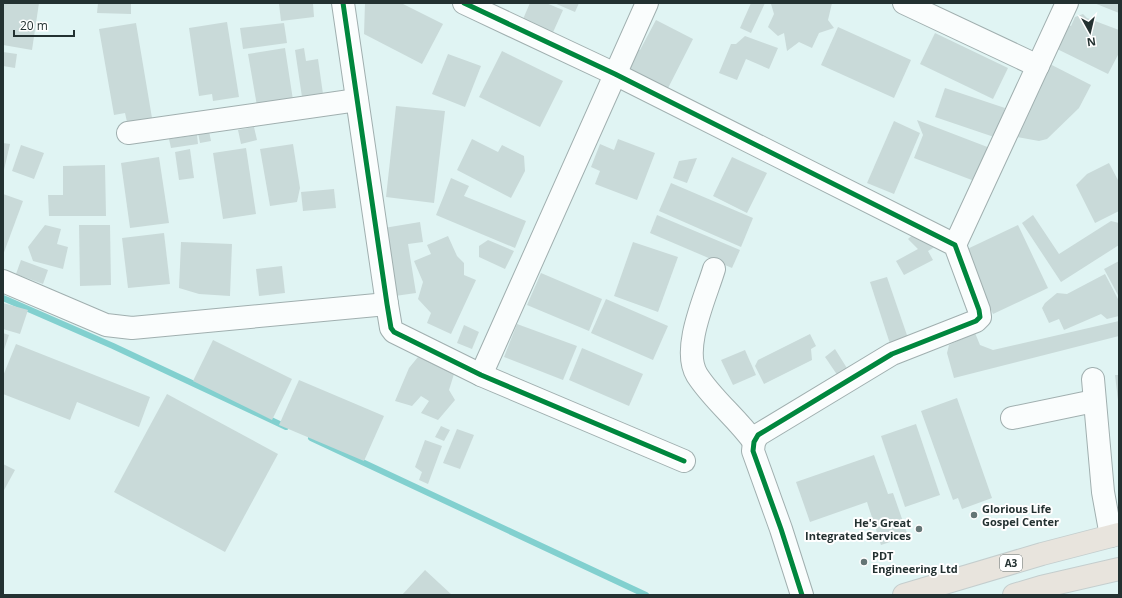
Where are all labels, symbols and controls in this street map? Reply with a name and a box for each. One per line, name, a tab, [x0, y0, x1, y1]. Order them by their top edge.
scale bar	[14, 12, 74, 38]
north arrow	[1070, 12, 1110, 52]
text: 20 m	[20, 17, 48, 34]
text: N	[1086, 34, 1097, 50]
place label: Glorious Life Gospel Center	[982, 501, 1059, 529]
marker: Glorious Life Gospel Center	[969, 510, 979, 520]
place label: He's Great Integrated Services	[805, 515, 912, 543]
marker: He's Great Integrated Services	[914, 524, 924, 534]
place label: PDT Engineering Ltd	[872, 548, 958, 576]
road number: A3	[1000, 555, 1022, 571]
marker: PDT Engineering Ltd	[859, 557, 869, 567]

